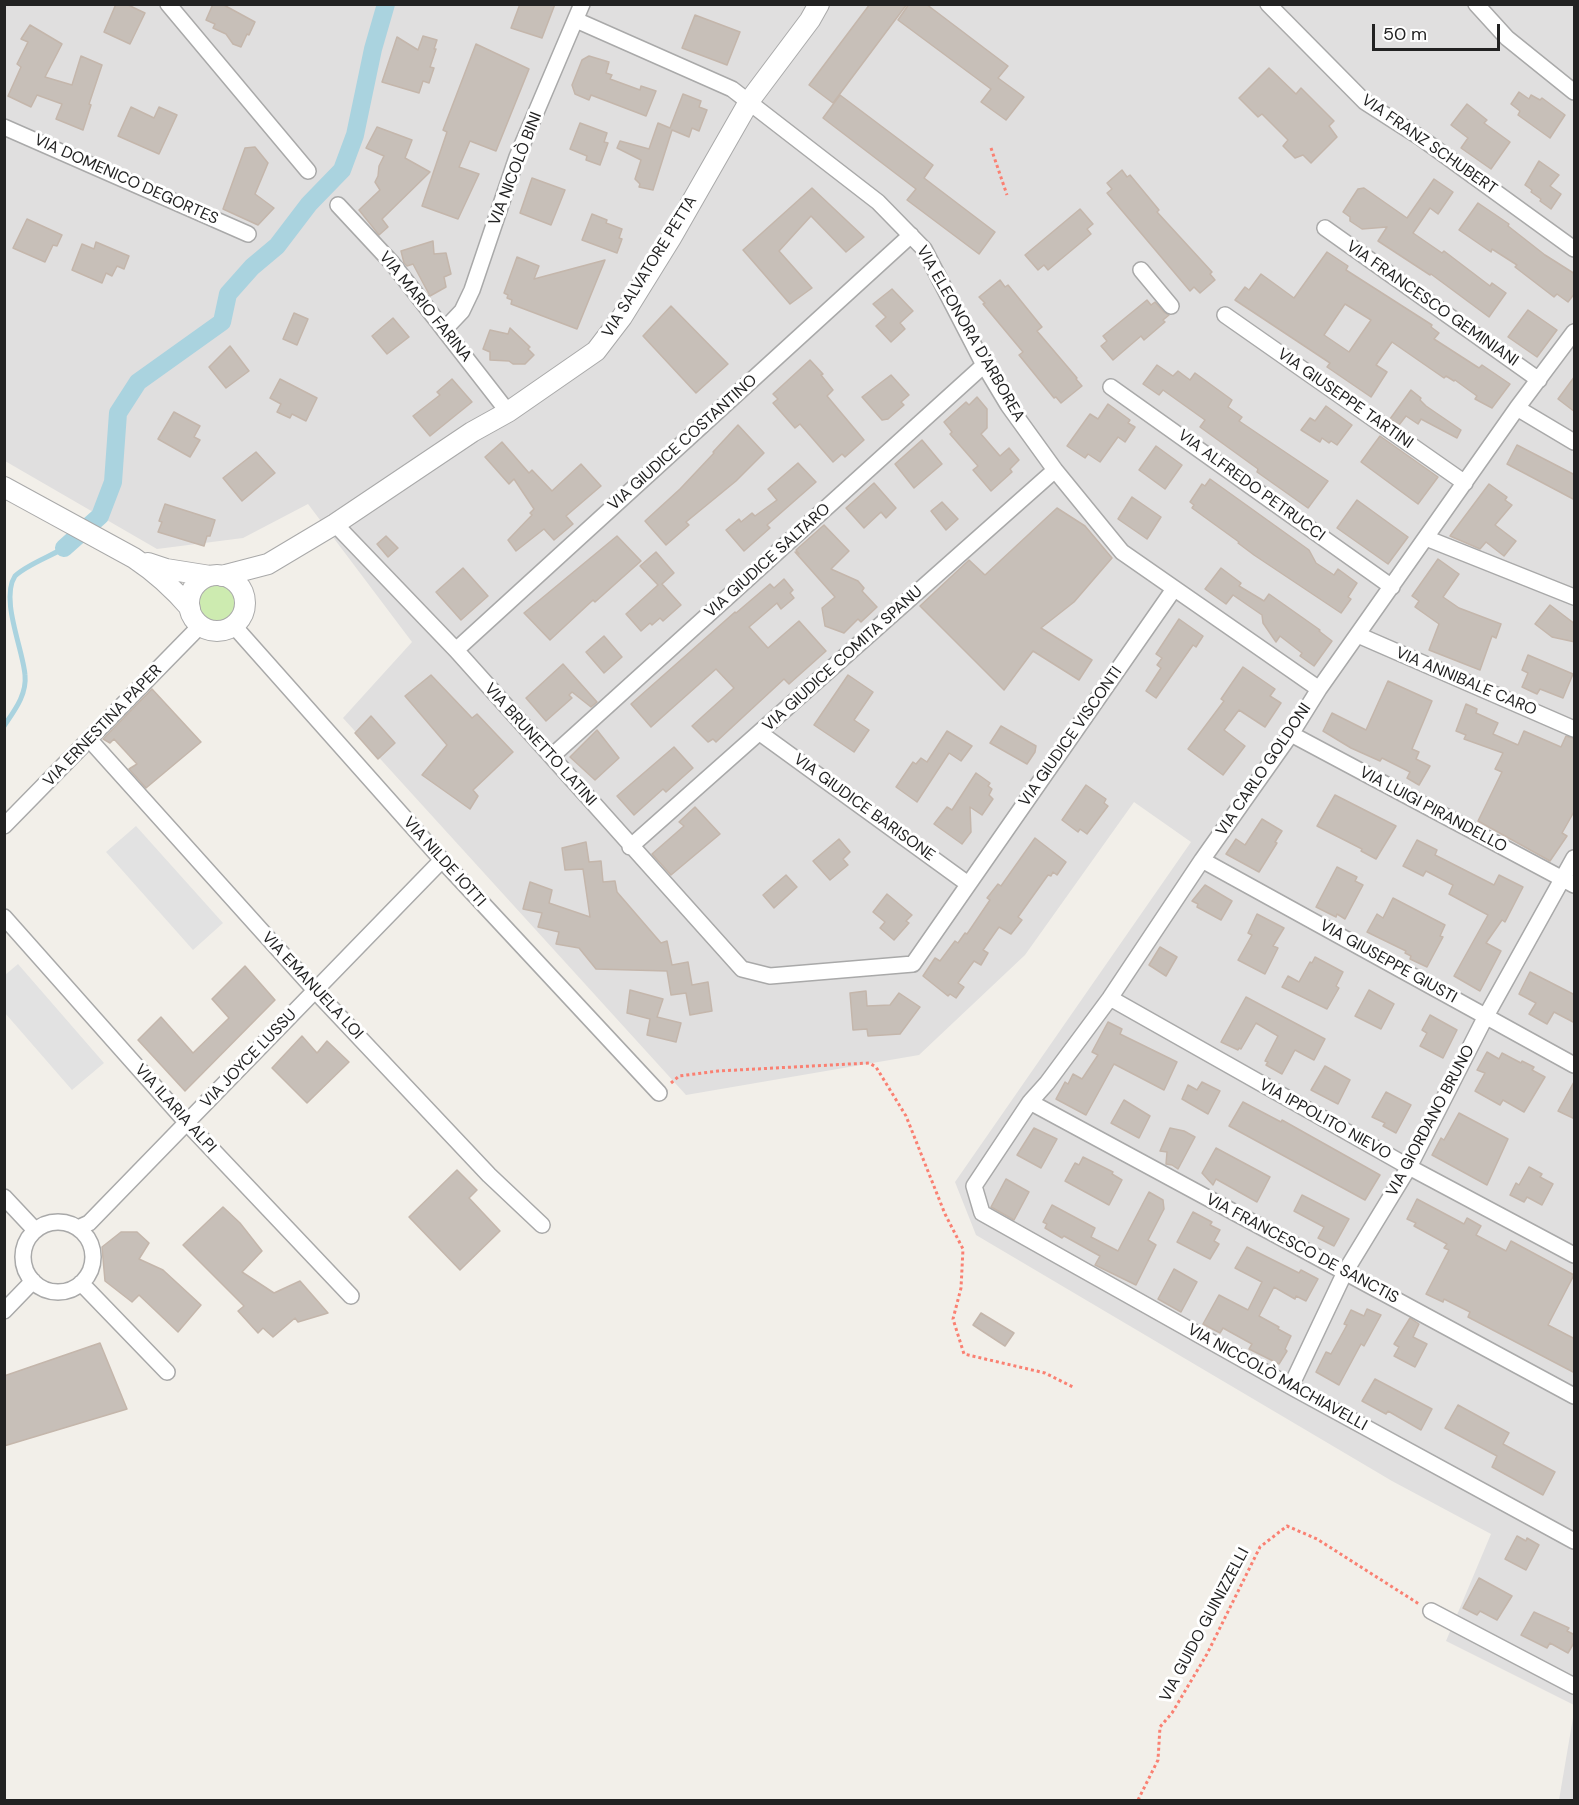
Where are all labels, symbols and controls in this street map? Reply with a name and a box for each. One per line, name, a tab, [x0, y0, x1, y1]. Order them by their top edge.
scale bar	[1375, 12, 1502, 50]
text: 50 m	[1383, 22, 1427, 46]
street label: VIA FRANZ SCHUBERT	[1357, 91, 1501, 199]
street label: VIA NICOLÒ BINI	[485, 109, 547, 229]
street label: VIA DOMENICO DEGORTES	[31, 131, 221, 229]
street label: VIA SALVATORE PETTA	[599, 193, 701, 341]
street label: VIA FRANCESCO GEMINIANI	[1342, 237, 1522, 371]
street label: VIA ELEONORA D'ARBOREA	[912, 243, 1028, 425]
street label: VIA MARIO FARINA	[375, 248, 475, 366]
street label: VIA GIUSEPPE TARTINI	[1273, 345, 1417, 453]
street label: VIA GIUDICE COSTANTINO	[605, 371, 761, 515]
street label: VIA ALFREDO PETRUCCI	[1174, 426, 1328, 546]
street label: VIA GIUDICE SALTARO	[701, 500, 835, 622]
street label: VIA GIUDICE COMITA SPANU	[759, 582, 927, 736]
street label: VIA ANNIBALE CARO	[1393, 644, 1539, 720]
street label: VIA ERNESTINA PAPER	[40, 661, 166, 791]
street label: VIA GIUDICE VISCONTI	[1015, 663, 1127, 811]
street label: VIA BRUNETTO LATINI	[480, 680, 600, 810]
street label: VIA CARLO GOLDONI	[1212, 700, 1316, 840]
street label: VIA GIUDICE BARISONE	[789, 750, 939, 866]
street label: VIA LUIGI PIRANDELLO	[1356, 763, 1510, 857]
street label: VIA NILDE IOTTI	[399, 813, 489, 911]
street label: VIA GIUSEPPE GIUSTI	[1316, 916, 1460, 1008]
street label: VIA EMANUELA LOI	[257, 928, 367, 1044]
street label: VIA JOYCE LUSSU	[197, 1006, 301, 1112]
street label: VIA GIORDANO BRUNO	[1383, 1042, 1479, 1200]
street label: VIA ILARIA ALPI	[130, 1061, 220, 1157]
street label: VIA IPPOLITO NIEVO	[1256, 1076, 1394, 1164]
street label: VIA FRANCESCO DE SANCTIS	[1202, 1190, 1402, 1308]
street label: VIA NICCOLÒ MACHIAVELLI	[1184, 1321, 1370, 1435]
street label: VIA GUIDO GUINIZZELLI	[1156, 1545, 1254, 1705]

